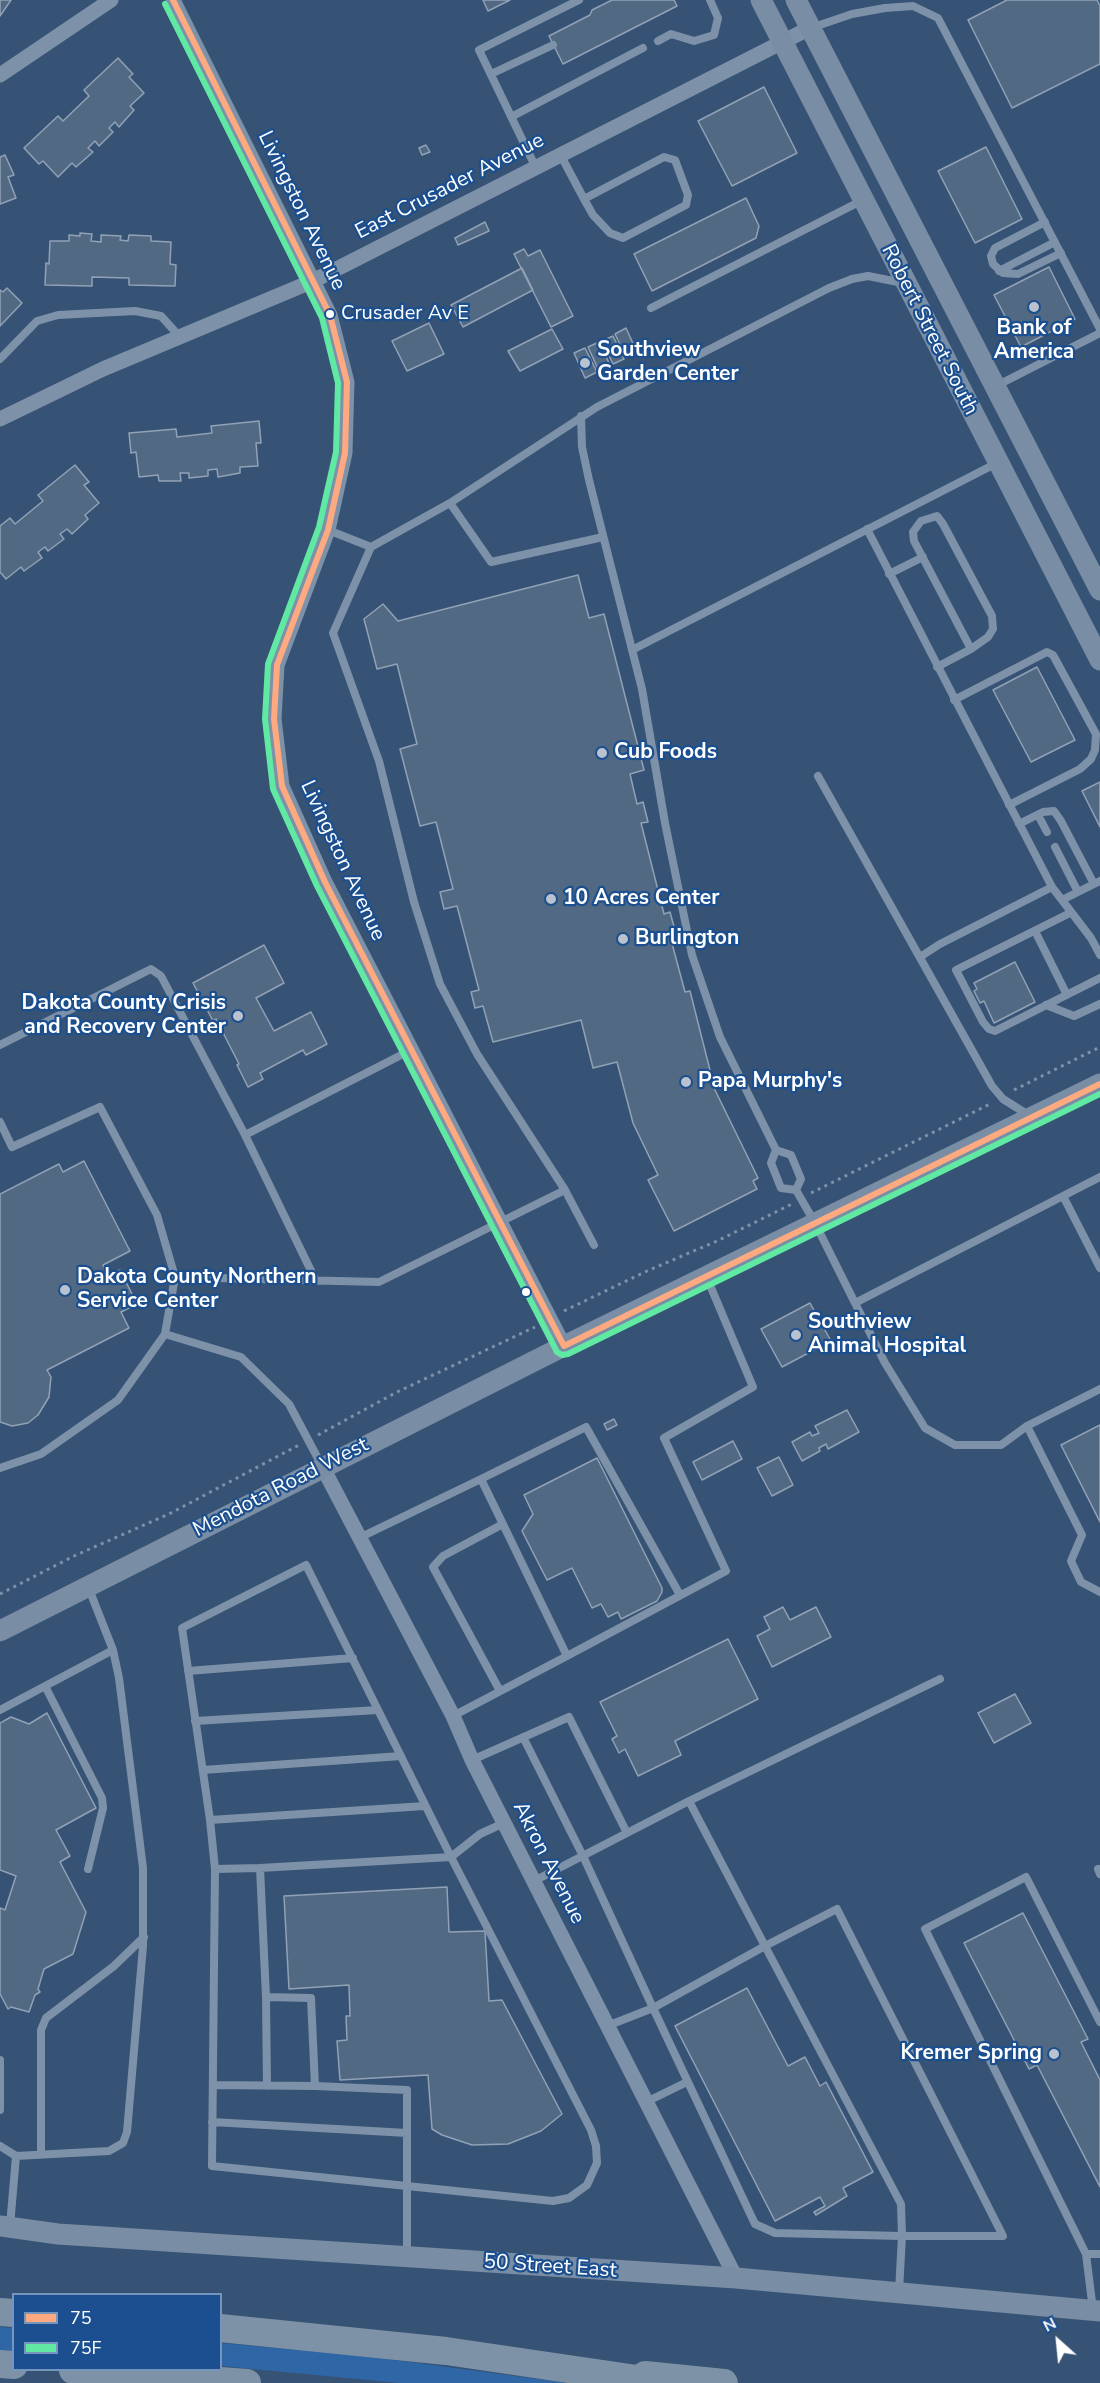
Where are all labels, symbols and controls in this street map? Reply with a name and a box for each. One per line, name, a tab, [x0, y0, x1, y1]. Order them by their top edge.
street label: Livingston Avenue	[252, 127, 350, 295]
street label: East Crusader Avenue	[351, 128, 549, 246]
street label: Robert Street South	[875, 240, 983, 420]
marker: Bank of America	[1027, 300, 1041, 314]
place label: Crusader Av E	[341, 302, 469, 326]
marker: Crusader Av E	[324, 308, 336, 320]
place label: Bank of America	[994, 316, 1074, 366]
place label: Southview Garden Center	[597, 338, 739, 388]
marker: Southview Garden Center	[578, 356, 592, 370]
place label: Cub Foods	[614, 740, 717, 766]
marker: Cub Foods	[595, 746, 609, 760]
street label: Livingston Avenue	[294, 777, 390, 945]
place label: 10 Acres Center	[563, 886, 719, 912]
marker: 10 Acres Center	[544, 892, 558, 906]
place label: Burlington	[635, 926, 739, 952]
marker: Burlington	[616, 932, 630, 946]
place label: Dakota County Crisis and Recovery Center	[22, 991, 226, 1041]
marker: Dakota County Crisis and Recovery Center	[231, 1009, 245, 1023]
place label: Papa Murphy's	[698, 1069, 842, 1095]
marker: Papa Murphy's	[679, 1075, 693, 1089]
place label: Dakota County Northern Service Center	[77, 1265, 317, 1315]
marker: Dakota County Northern Service Center	[58, 1283, 72, 1297]
unlabelled marker	[520, 1286, 532, 1298]
place label: Southview Animal Hospital	[808, 1310, 966, 1360]
marker: Southview Animal Hospital	[789, 1328, 803, 1342]
street label: Mendota Road West	[189, 1433, 373, 1543]
street label: Akron Avenue	[506, 1798, 590, 1928]
place label: Kremer Spring	[901, 2041, 1042, 2067]
marker: Kremer Spring	[1047, 2047, 1061, 2061]
street label: 50 Street East	[482, 2250, 618, 2284]
legend	[12, 2293, 222, 2371]
text: 75	[70, 2306, 92, 2330]
north arrow	[1028, 2311, 1088, 2371]
text: N	[1040, 2312, 1060, 2337]
text: 75F	[70, 2336, 101, 2360]

